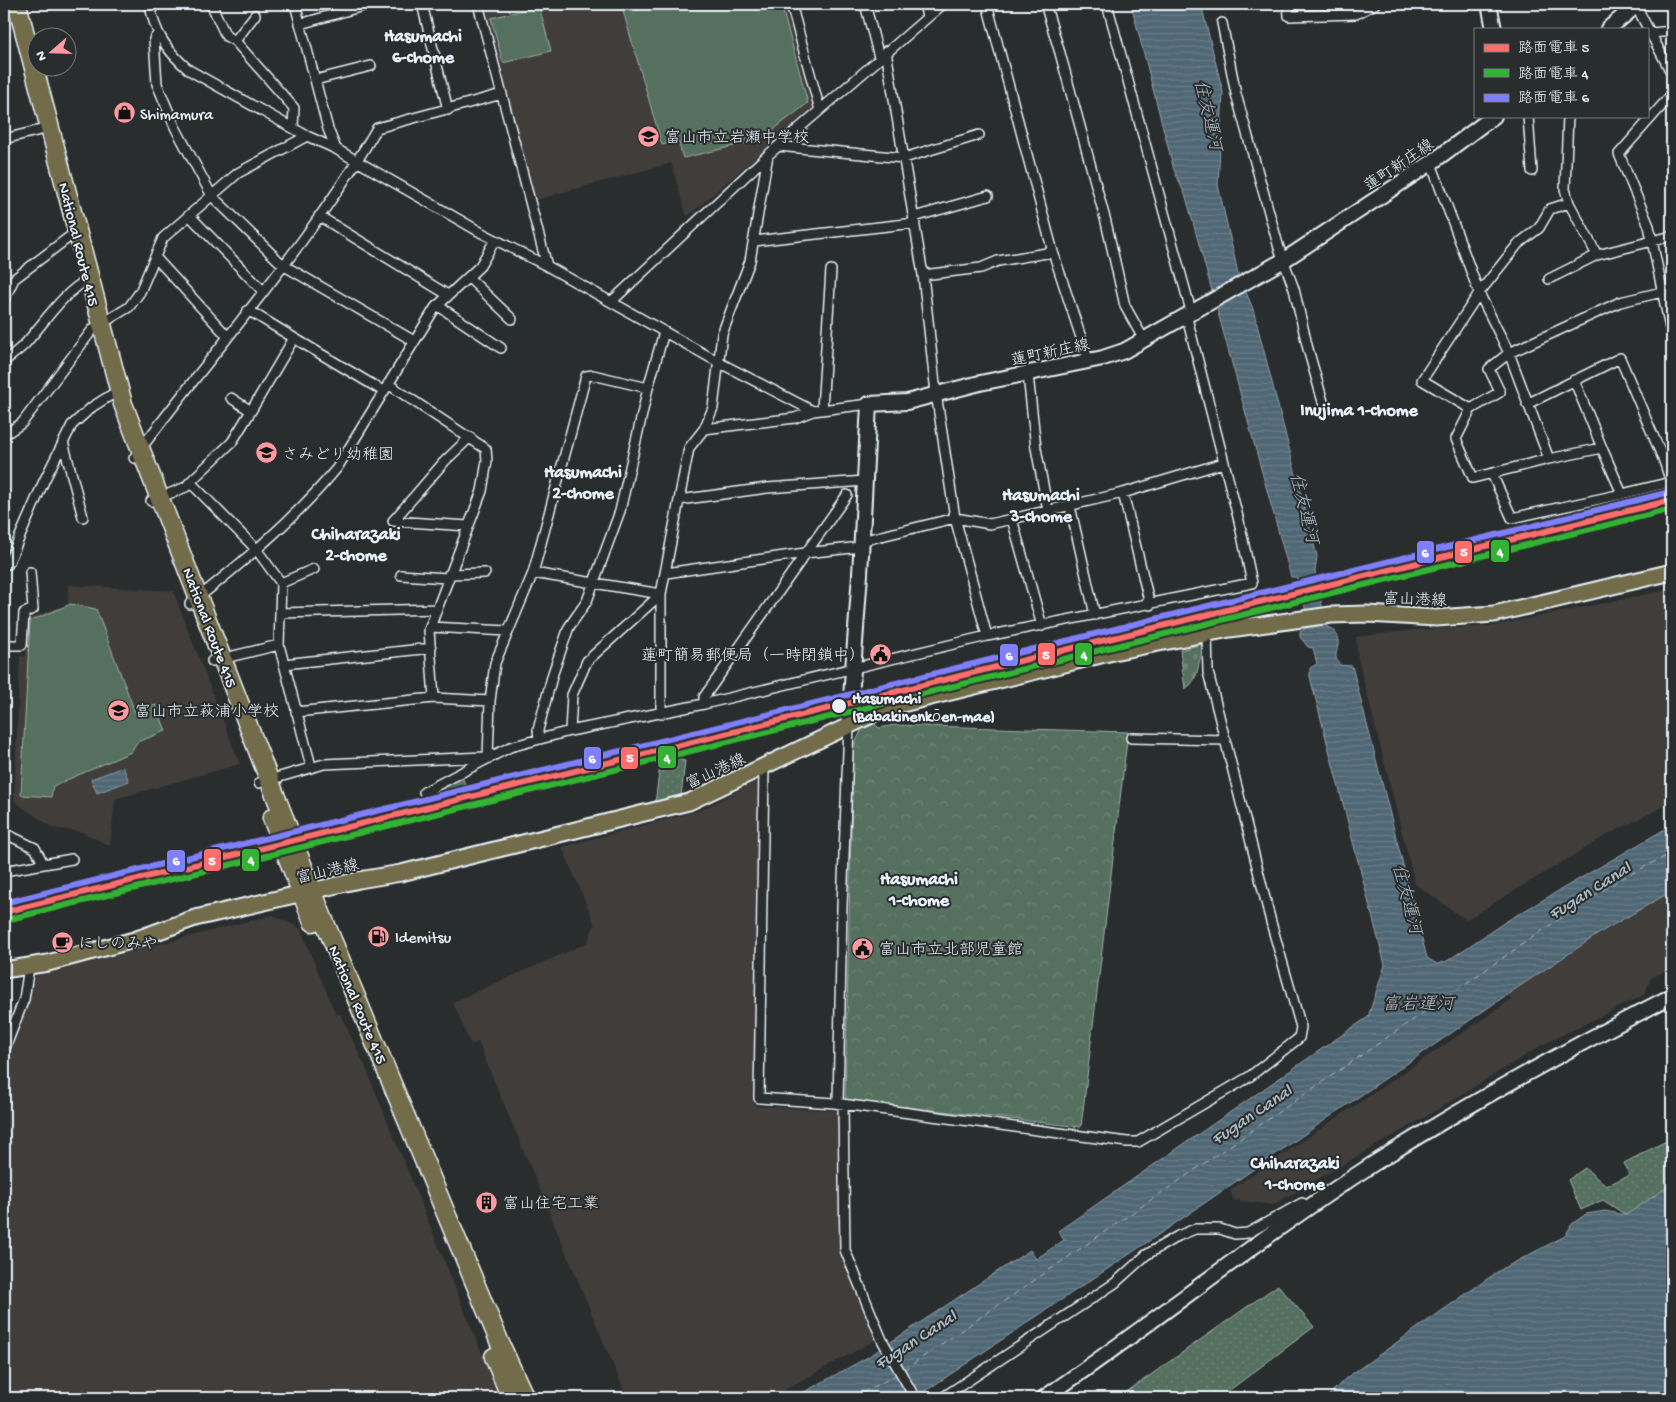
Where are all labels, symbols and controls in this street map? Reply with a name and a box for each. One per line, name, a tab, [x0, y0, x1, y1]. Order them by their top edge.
district label: Hasumachi 6-chome	[384, 27, 462, 69]
north arrow	[28, 28, 78, 78]
legend	[1474, 28, 1648, 118]
text: 路面電車 5	[1518, 39, 1590, 58]
text: N	[33, 48, 52, 63]
text: 路面電車 4	[1518, 65, 1589, 84]
water label: 住友運河	[1188, 78, 1227, 156]
text: 路面電車 6	[1518, 89, 1590, 108]
shop icon: Shimamura	[112, 101, 136, 125]
place label: Shimamura	[140, 107, 214, 126]
school or university icon: 富山市立岩瀬中学校	[637, 124, 661, 148]
place label: 富山市立岩瀬中学校	[665, 129, 809, 149]
street label: 蓮町新庄線	[1360, 135, 1438, 197]
street label: National Route 415	[52, 181, 101, 309]
street label: 蓮町新庄線	[1009, 335, 1092, 372]
district label: Inujima 1-chome	[1300, 401, 1419, 422]
school or university icon: さみどり幼稚園	[254, 441, 278, 465]
place label: さみどり幼稚園	[282, 446, 394, 466]
district label: Hasumachi 2-chome	[544, 463, 622, 505]
water label: 住友運河	[1284, 471, 1323, 549]
district label: Hasumachi 3-chome	[1002, 486, 1080, 528]
district label: Chiharazaki 2-chome	[310, 525, 401, 567]
line badge: 4	[1490, 539, 1510, 563]
line badge: 6	[1416, 540, 1435, 564]
line badge: 5	[1454, 540, 1473, 564]
text: 5	[1460, 545, 1468, 562]
text: 4	[1496, 545, 1504, 562]
text: 6	[1421, 546, 1429, 563]
street label: National Route 415	[176, 566, 239, 691]
street label: 富山港線	[1383, 589, 1447, 612]
public building icon: 蓮町簡易郵便局（一時閉鎖中）	[869, 642, 893, 666]
line badge: 5	[1037, 642, 1056, 666]
line badge: 4	[1074, 642, 1093, 666]
line badge: 6	[999, 643, 1019, 667]
place label: 蓮町簡易郵便局（一時閉鎖中）	[641, 646, 865, 667]
text: 5	[1042, 648, 1050, 665]
text: 4	[1080, 648, 1088, 665]
text: 6	[1005, 649, 1013, 666]
place label: Hasumachi (Babakinenkōen-mae)	[852, 691, 995, 728]
marker: Hasumachi (Babakinenkōen-mae)	[830, 697, 848, 715]
school or university icon: 富山市立萩浦小学校	[107, 698, 131, 722]
place label: 富山市立萩浦小学校	[135, 703, 279, 723]
line badge: 4	[657, 745, 677, 769]
line badge: 6	[583, 746, 602, 770]
line badge: 5	[620, 746, 639, 770]
street label: 富山港線	[683, 749, 750, 795]
text: 5	[626, 751, 634, 768]
text: 4	[663, 751, 671, 768]
text: 6	[588, 752, 596, 769]
line badge: 5	[203, 848, 222, 872]
line badge: 4	[241, 848, 260, 872]
line badge: 6	[166, 849, 186, 873]
text: 4	[247, 853, 255, 870]
text: 6	[172, 854, 180, 871]
text: 5	[208, 854, 216, 871]
street label: 富山港線	[294, 855, 361, 890]
water label: Fugan Canal	[1545, 858, 1636, 926]
water label: 住友運河	[1386, 862, 1427, 940]
district label: Hasumachi 1-chome	[880, 870, 958, 912]
fuel station icon: Idemitsu	[367, 924, 391, 948]
cafe icon: にしのみや	[50, 930, 74, 954]
place label: Idemitsu	[395, 930, 452, 949]
place label: にしのみや	[78, 936, 158, 955]
public building icon: 富山市立北部児童館	[851, 936, 875, 960]
place label: 富山市立北部児童館	[879, 940, 1023, 961]
street label: National Route 415	[322, 943, 389, 1067]
water label: 富岩運河	[1382, 994, 1457, 1016]
water label: Fugan Canal	[1208, 1081, 1298, 1151]
district label: Chiharazaki 1-chome	[1249, 1154, 1340, 1196]
building icon: 富山住宅工業	[475, 1190, 499, 1214]
place label: 富山住宅工業	[503, 1195, 599, 1215]
water label: Fugan Canal	[872, 1306, 962, 1375]

